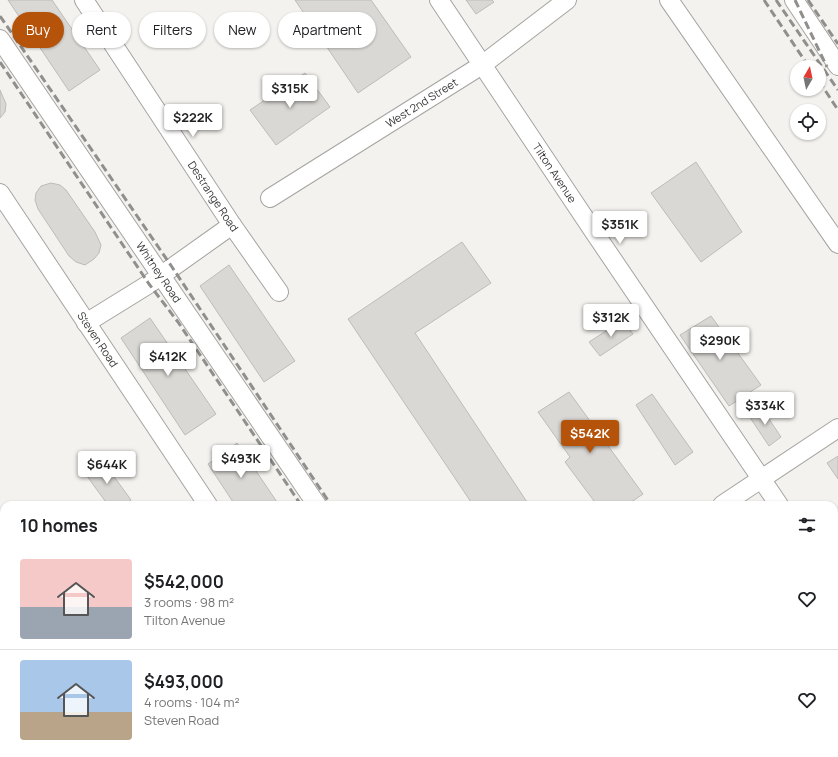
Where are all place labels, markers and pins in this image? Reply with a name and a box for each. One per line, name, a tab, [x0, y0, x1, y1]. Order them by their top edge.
pin: $315K	[262, 75, 318, 109]
pin: $222K	[165, 104, 221, 138]
pin: $351K	[592, 211, 648, 245]
pin: $312K	[583, 304, 639, 338]
pin: $290K	[692, 327, 748, 361]
pin: $412K	[140, 343, 196, 377]
pin: $334K	[737, 392, 793, 426]
pin: $542K	[562, 420, 618, 454]
pin: $493K	[213, 445, 269, 479]
pin: $644K	[79, 451, 135, 485]

